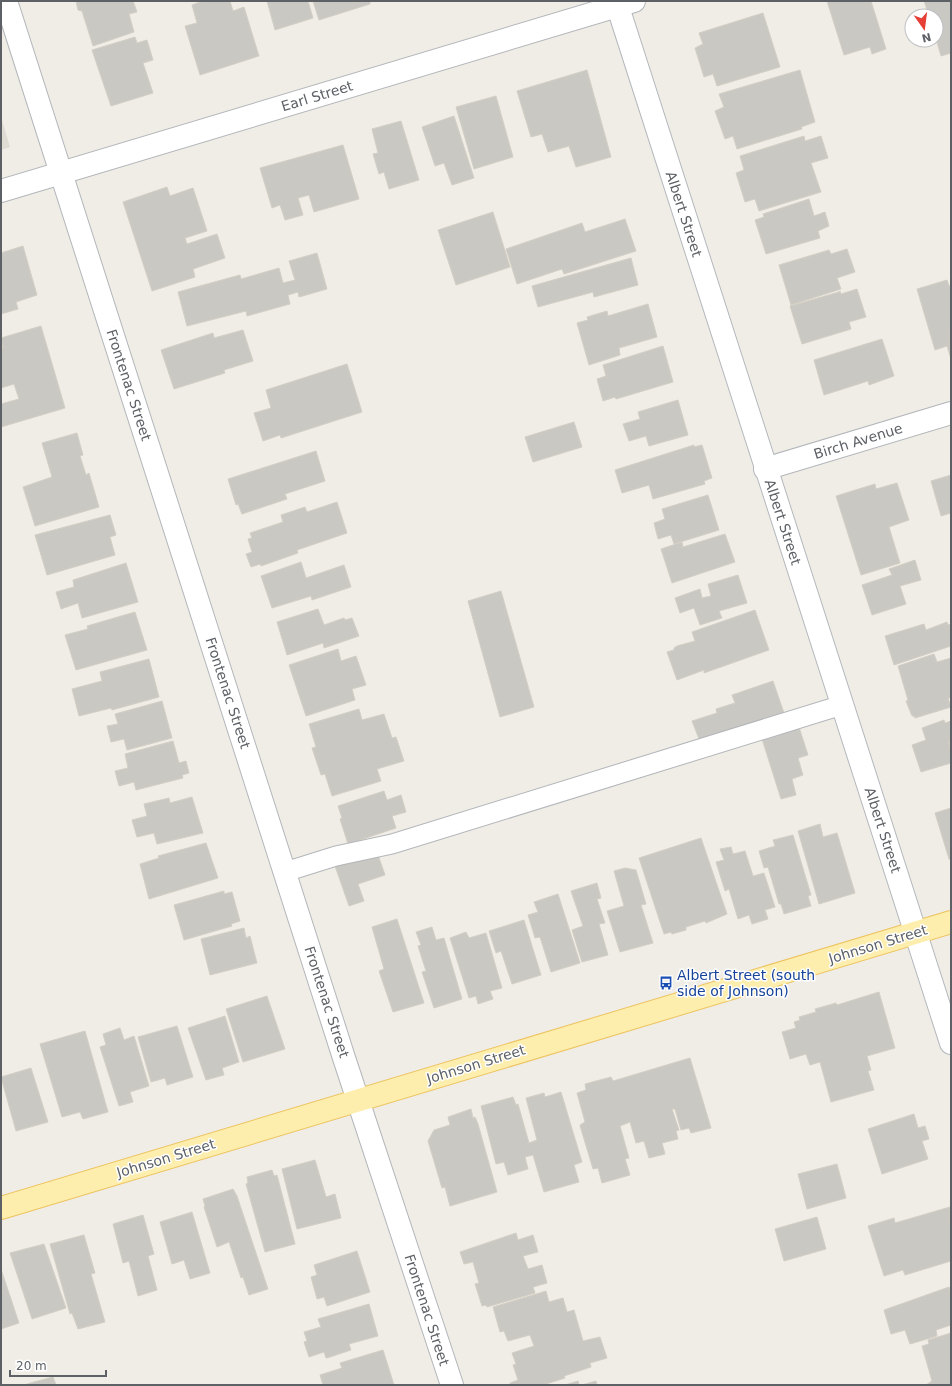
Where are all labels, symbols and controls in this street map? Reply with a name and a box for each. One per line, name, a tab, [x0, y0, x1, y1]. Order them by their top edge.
north arrow	[904, 8, 944, 48]
text: N	[920, 30, 932, 45]
street label: Earl Street	[279, 77, 355, 114]
street label: Albert Street	[663, 169, 706, 259]
street label: Frontenac Street	[103, 327, 155, 443]
street label: Birch Avenue	[812, 420, 904, 462]
street label: Albert Street	[762, 477, 805, 567]
street label: Frontenac Street	[202, 635, 254, 751]
street label: Albert Street	[862, 785, 905, 875]
street label: Johnson Street	[826, 921, 930, 967]
street label: Frontenac Street	[301, 944, 353, 1060]
place label: Albert Street (south side of Johnson)	[677, 967, 815, 999]
bus stop icon: Albert Street (south side of Johnson)	[658, 975, 674, 991]
street label: Johnson Street	[424, 1041, 528, 1087]
street label: Johnson Street	[114, 1135, 218, 1181]
street label: Frontenac Street	[401, 1252, 453, 1368]
scale bar	[10, 1352, 106, 1378]
text: 20 m	[16, 1359, 47, 1373]

